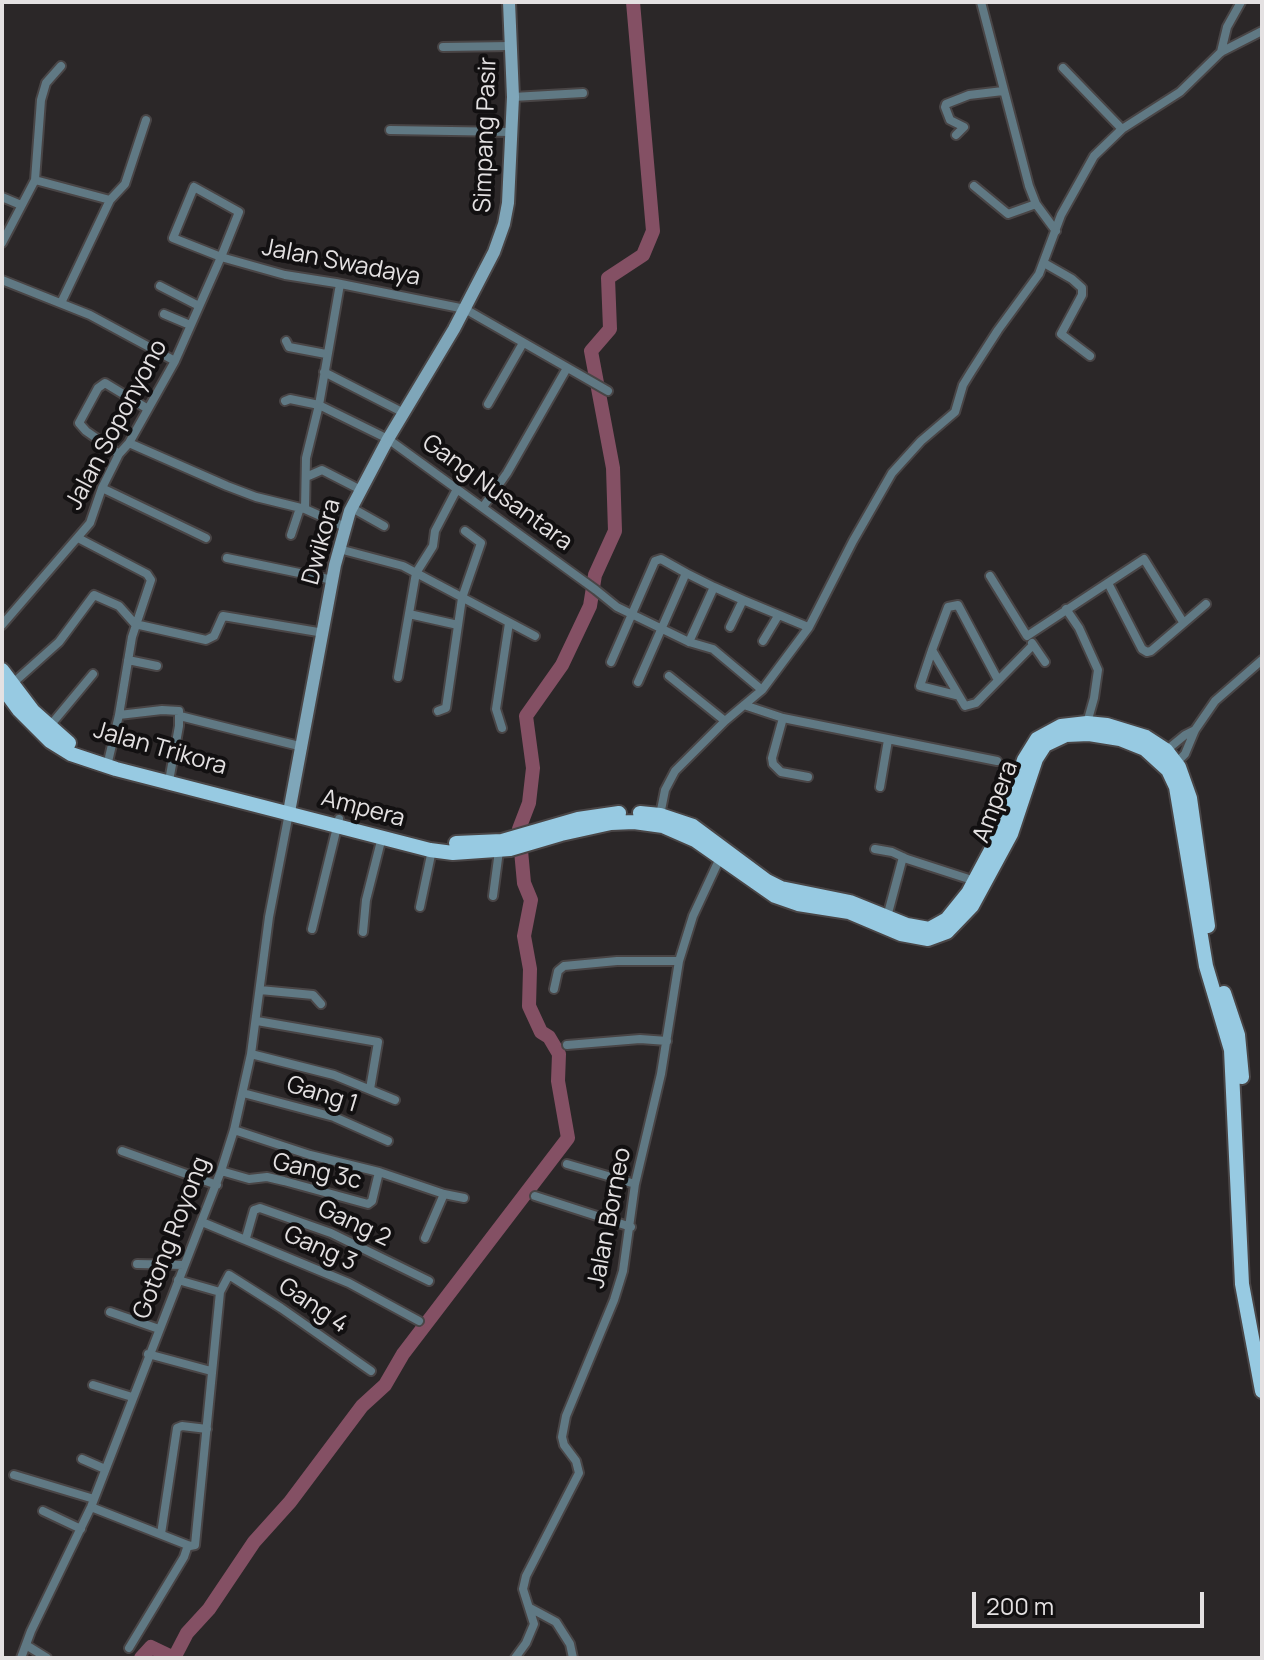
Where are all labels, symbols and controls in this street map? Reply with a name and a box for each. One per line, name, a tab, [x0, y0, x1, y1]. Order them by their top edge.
street label: Simpang Pasir	[469, 57, 503, 213]
street label: Jalan Swadaya	[259, 234, 423, 292]
street label: Jalan Soponyono	[60, 335, 174, 515]
street label: Gang Nusantara	[416, 429, 578, 557]
street label: Dwikora	[297, 496, 347, 588]
street label: Jalan Trikora	[90, 716, 230, 782]
street label: Ampera	[967, 757, 1025, 847]
street label: Ampera	[318, 784, 408, 834]
street label: Gang 1	[283, 1071, 361, 1119]
street label: Jalan Borneo	[582, 1145, 638, 1291]
street label: Gang 3c	[270, 1148, 364, 1196]
street label: Gotong Royong	[128, 1153, 216, 1323]
street label: Gang 2	[313, 1195, 395, 1253]
street label: Gang 3	[279, 1220, 361, 1278]
street label: Gang 4	[273, 1272, 353, 1340]
scale bar	[976, 1576, 1208, 1626]
text: 200 m	[986, 1589, 1054, 1622]

